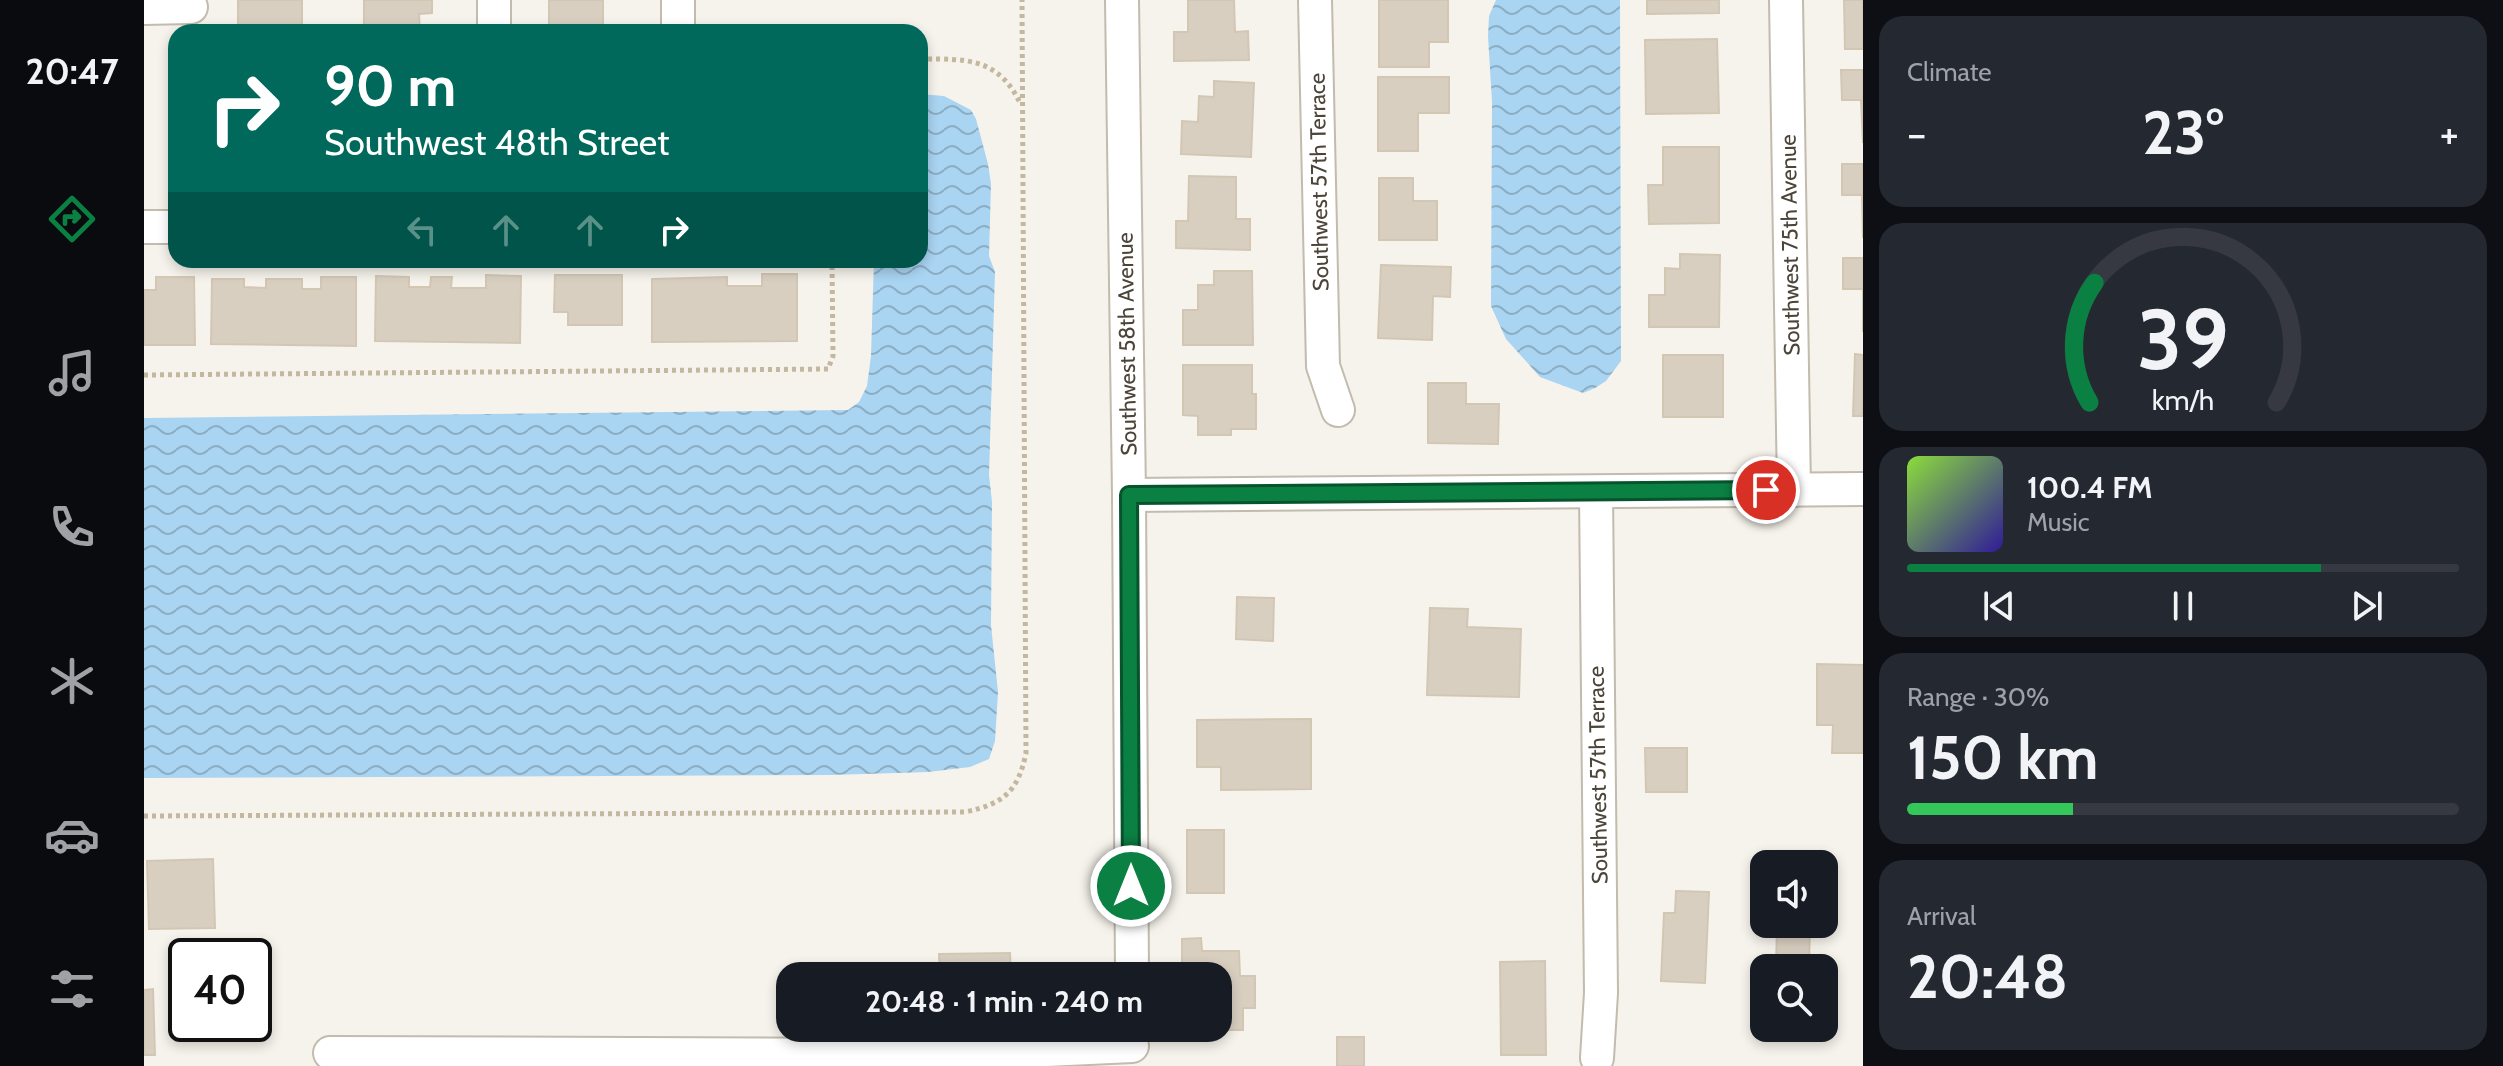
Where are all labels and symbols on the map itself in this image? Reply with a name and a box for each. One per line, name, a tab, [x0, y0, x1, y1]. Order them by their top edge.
street label: Southwest 57th Terrace	[1304, 73, 1334, 291]
street label: Southwest 75th Avenue	[1775, 134, 1805, 356]
street label: Southwest 58th Avenue	[1112, 232, 1142, 456]
pin	[1732, 456, 1800, 524]
street label: Southwest 57th Terrace	[1583, 666, 1613, 884]
position arrow	[1089, 844, 1173, 928]
speed limit sign: 40	[168, 938, 272, 1042]

